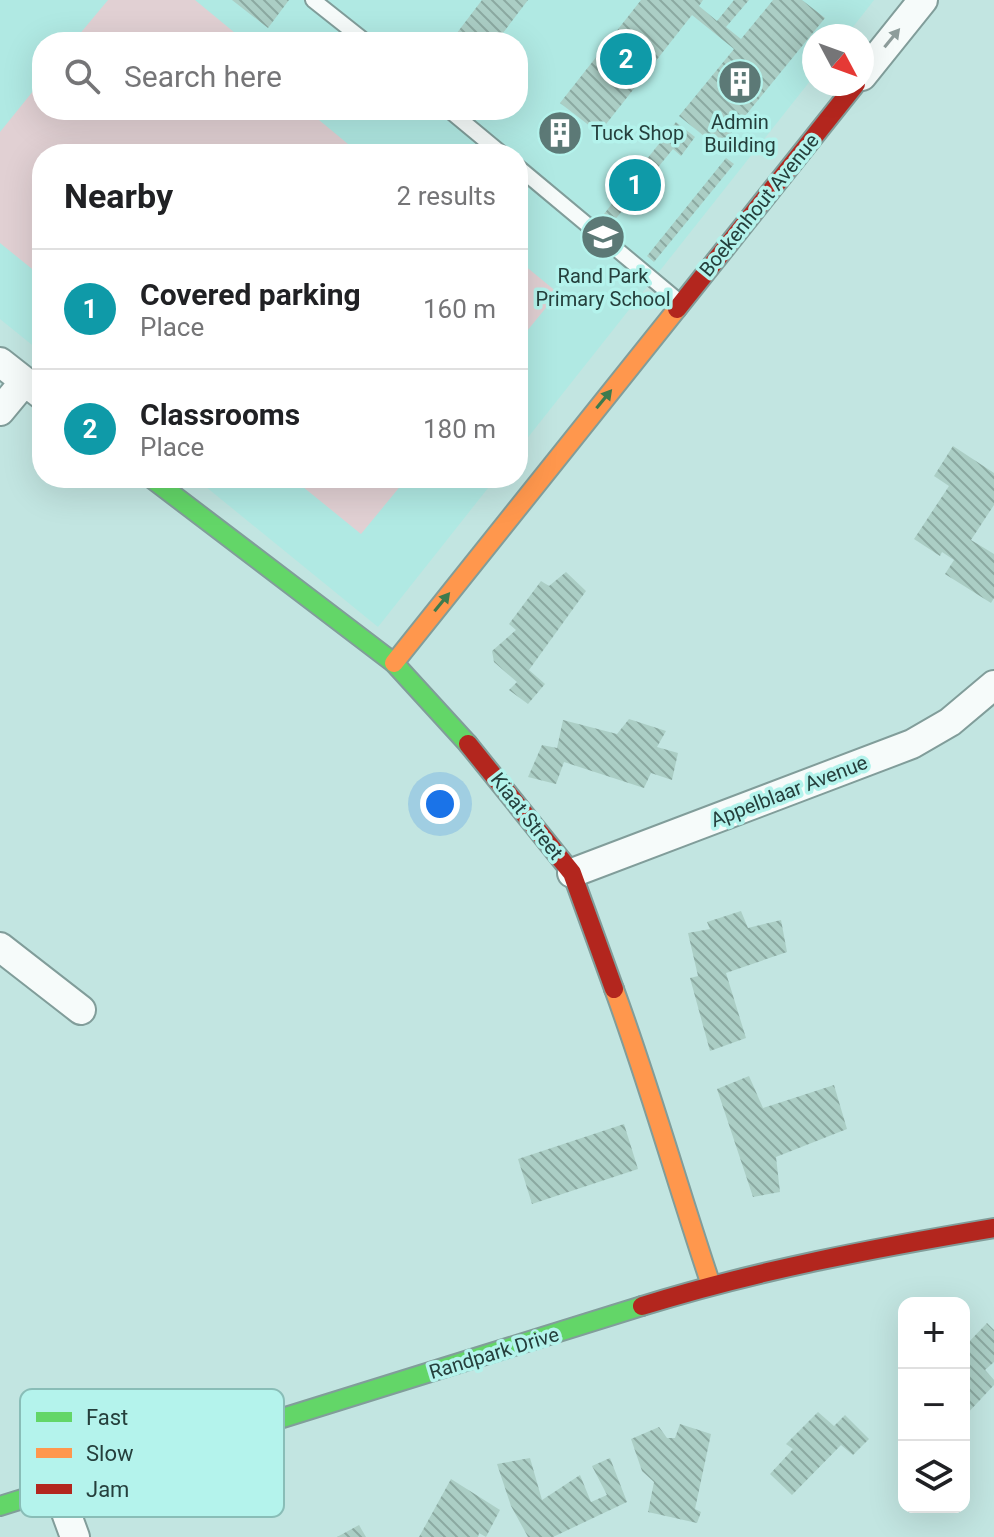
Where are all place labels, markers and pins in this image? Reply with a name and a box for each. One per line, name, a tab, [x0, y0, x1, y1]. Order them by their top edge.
pin: 2	[600, 29, 652, 89]
building icon: Admin Building	[716, 58, 764, 106]
building icon: Tuck Shop	[536, 109, 584, 157]
place label: Admin Building	[704, 110, 776, 157]
place label: Tuck Shop	[591, 121, 684, 145]
pin: 1	[609, 155, 661, 215]
school or university icon: Rand Park Primary School	[579, 213, 627, 261]
place label: Rand Park Primary School	[535, 264, 671, 311]

